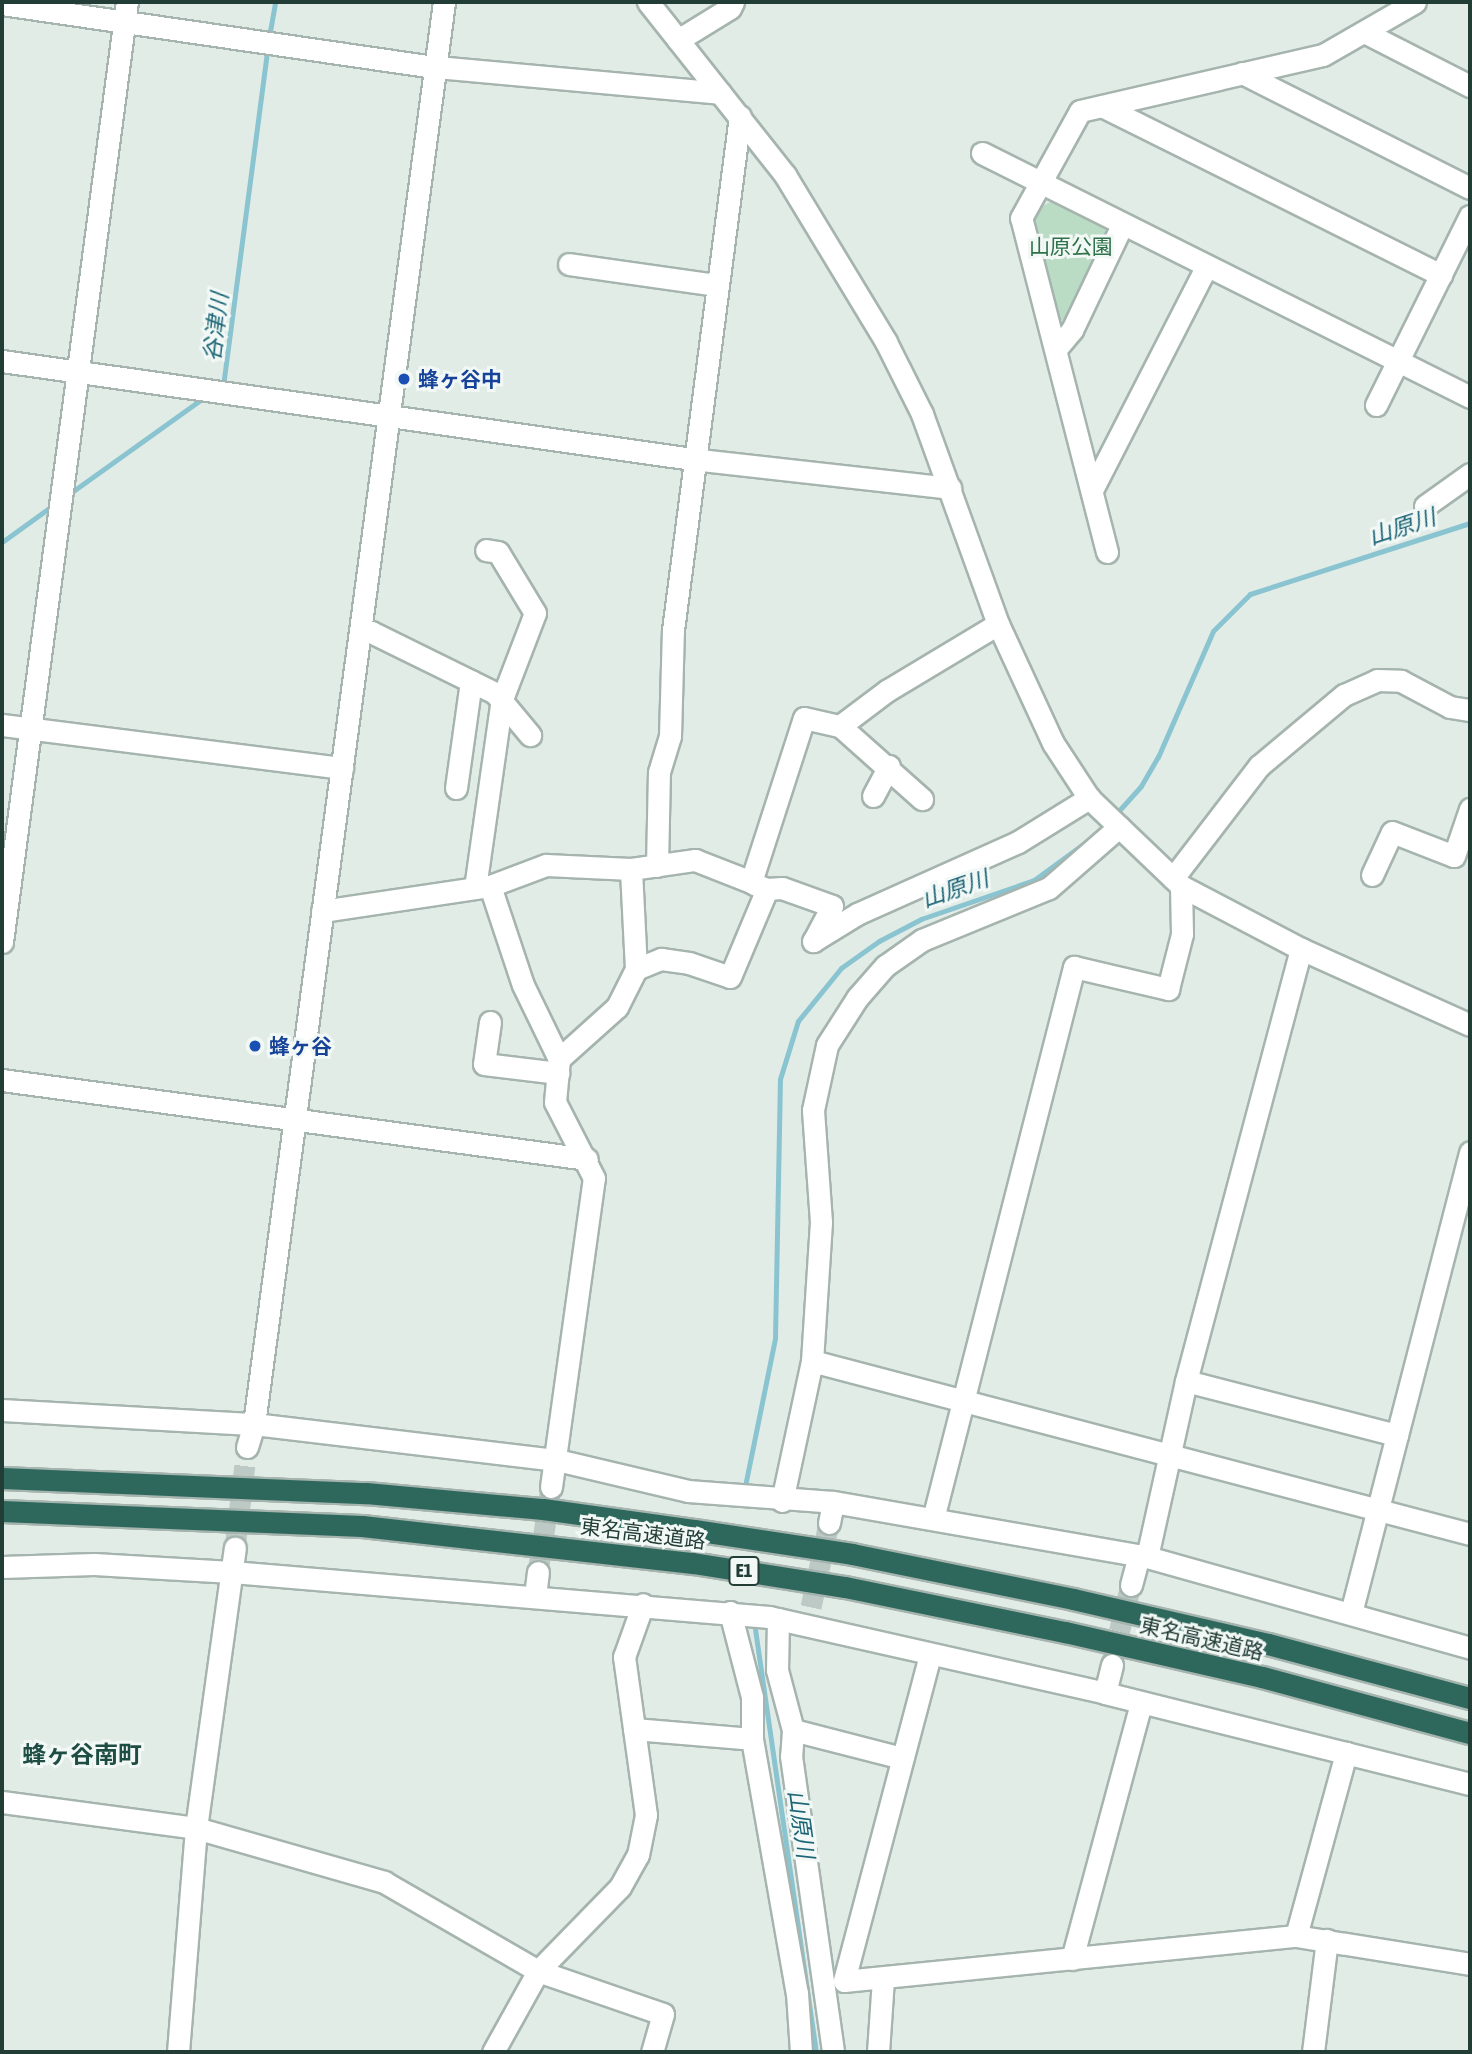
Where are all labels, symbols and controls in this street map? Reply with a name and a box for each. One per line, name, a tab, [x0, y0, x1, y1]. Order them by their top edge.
park label: 山原公園	[1029, 233, 1113, 259]
water label: 谷津川	[198, 291, 234, 363]
place label: 蜂ヶ谷中	[418, 366, 502, 392]
marker: 蜂ヶ谷中	[396, 371, 412, 387]
water label: 山原川	[1365, 503, 1439, 551]
water label: 山原川	[918, 865, 992, 913]
place label: 蜂ヶ谷	[269, 1033, 332, 1059]
marker: 蜂ヶ谷	[247, 1038, 263, 1054]
street label: 東名高速道路	[579, 1513, 707, 1553]
road number: E1	[728, 1555, 760, 1586]
street label: 東名高速道路	[1138, 1612, 1266, 1664]
district label: 蜂ヶ谷南町	[22, 1741, 142, 1769]
water label: 山原川	[783, 1788, 819, 1860]

